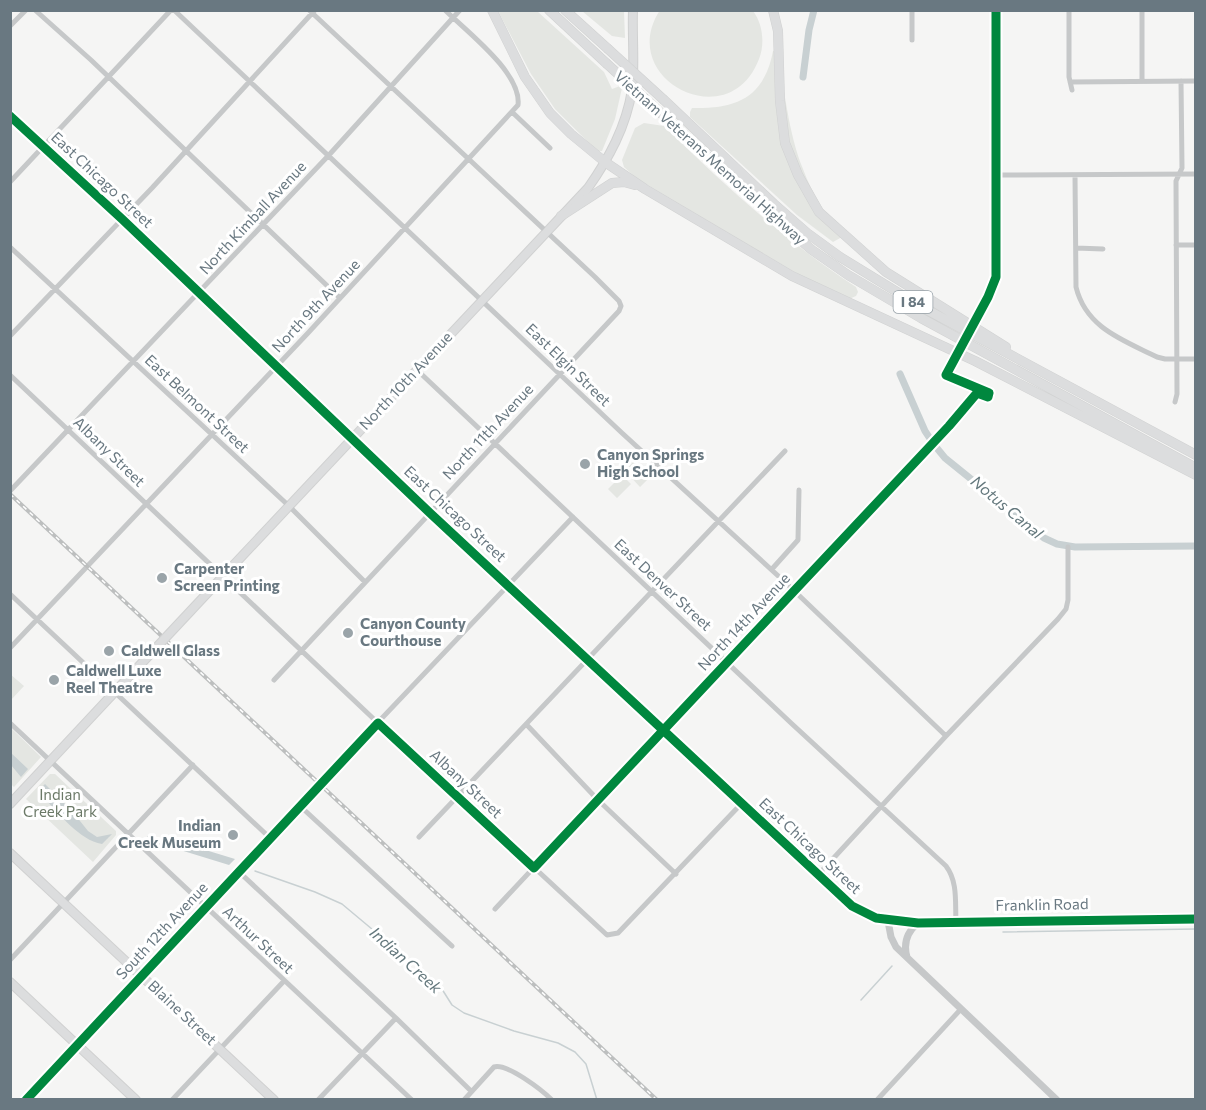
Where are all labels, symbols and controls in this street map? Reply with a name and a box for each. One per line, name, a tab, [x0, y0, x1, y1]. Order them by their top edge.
street label: Vietnam Veterans Memorial Highway	[611, 67, 810, 248]
street label: East Chicago Street	[48, 127, 157, 231]
street label: North Kimball Avenue	[195, 157, 309, 278]
street label: North 9th Avenue	[268, 255, 363, 356]
road number: I 84	[894, 291, 932, 313]
street label: East Elgin Street	[522, 319, 615, 409]
street label: North 10th Avenue	[355, 327, 455, 433]
street label: East Belmont Street	[142, 350, 254, 456]
street label: North 11th Avenue	[438, 380, 536, 483]
street label: Albany Street	[70, 413, 149, 490]
place label: Canyon Springs High School	[597, 445, 704, 480]
marker: Canyon Springs High School	[578, 457, 592, 471]
street label: East Chicago Street	[401, 461, 510, 565]
water label: Notus Canal	[967, 471, 1048, 543]
street label: East Denver Street	[611, 535, 716, 634]
place label: Carpenter Screen Printing	[174, 559, 280, 594]
street label: North 14th Avenue	[693, 569, 793, 674]
marker: Carpenter Screen Printing	[155, 571, 169, 585]
place label: Canyon County Courthouse	[360, 614, 467, 649]
marker: Canyon County Courthouse	[341, 626, 355, 640]
place label: Caldwell Glass	[121, 641, 220, 659]
marker: Caldwell Glass	[102, 644, 116, 658]
place label: Caldwell Luxe Reel Theatre	[66, 661, 161, 696]
marker: Caldwell Luxe Reel Theatre	[47, 673, 61, 687]
street label: Albany Street	[427, 745, 507, 821]
park label: Indian Creek Park	[23, 785, 97, 820]
street label: East Chicago Street	[756, 793, 865, 897]
place label: Indian Creek Museum	[118, 816, 221, 851]
marker: Indian Creek Museum	[226, 828, 240, 842]
street label: South 12th Avenue	[112, 878, 211, 983]
street label: Franklin Road	[995, 894, 1089, 914]
street label: Arthur Street	[219, 902, 298, 977]
water label: Indian Creek	[366, 922, 446, 997]
street label: Blaine Street	[145, 976, 221, 1049]

